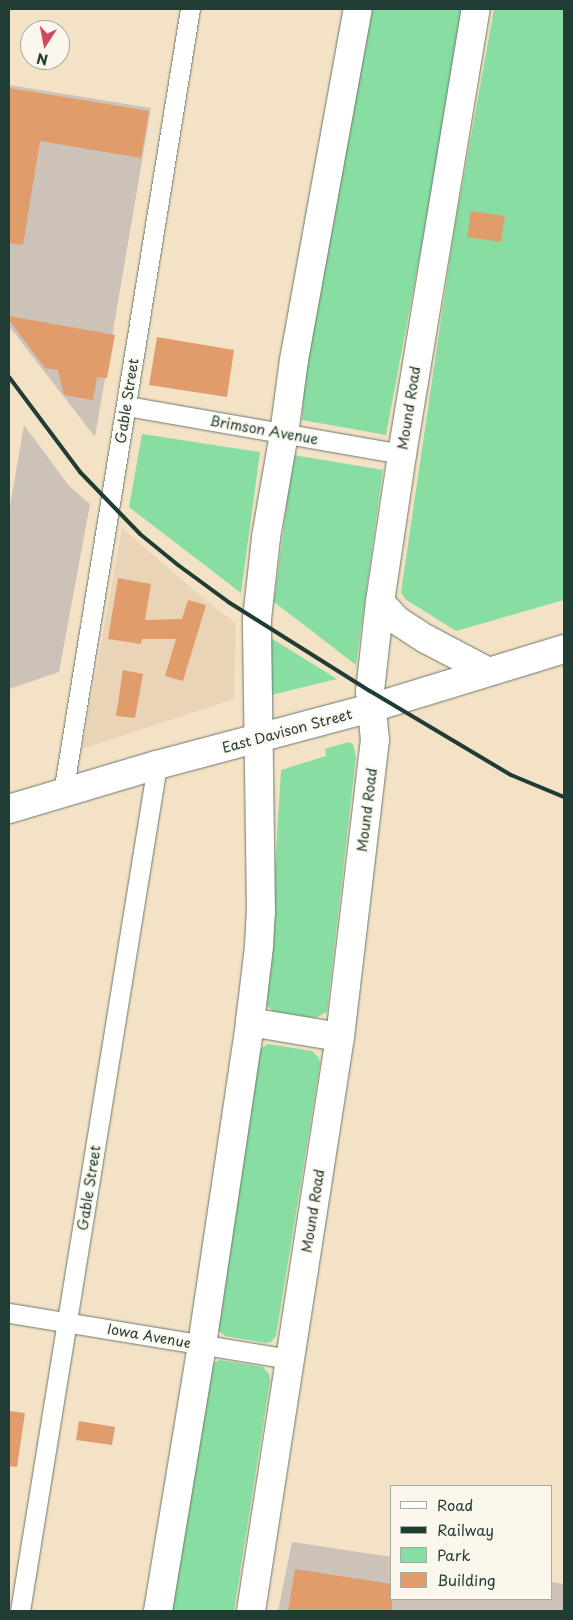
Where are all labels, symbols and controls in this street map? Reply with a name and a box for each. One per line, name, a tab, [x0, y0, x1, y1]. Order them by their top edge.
north arrow	[20, 20, 70, 70]
text: N	[35, 48, 50, 71]
street label: Gable Street	[112, 357, 142, 445]
street label: Mound Road	[394, 365, 424, 451]
street label: Brimson Avenue	[209, 412, 319, 448]
street label: East Davison Street	[220, 706, 354, 756]
street label: Mound Road	[354, 767, 380, 853]
street label: Gable Street	[74, 1144, 104, 1232]
street label: Mound Road	[298, 1168, 328, 1254]
street label: Iowa Avenue	[106, 1320, 192, 1352]
legend	[390, 1485, 553, 1600]
text: Road	[437, 1493, 473, 1516]
text: Railway	[437, 1518, 494, 1541]
text: Park	[437, 1543, 471, 1566]
text: Building	[437, 1568, 496, 1591]

